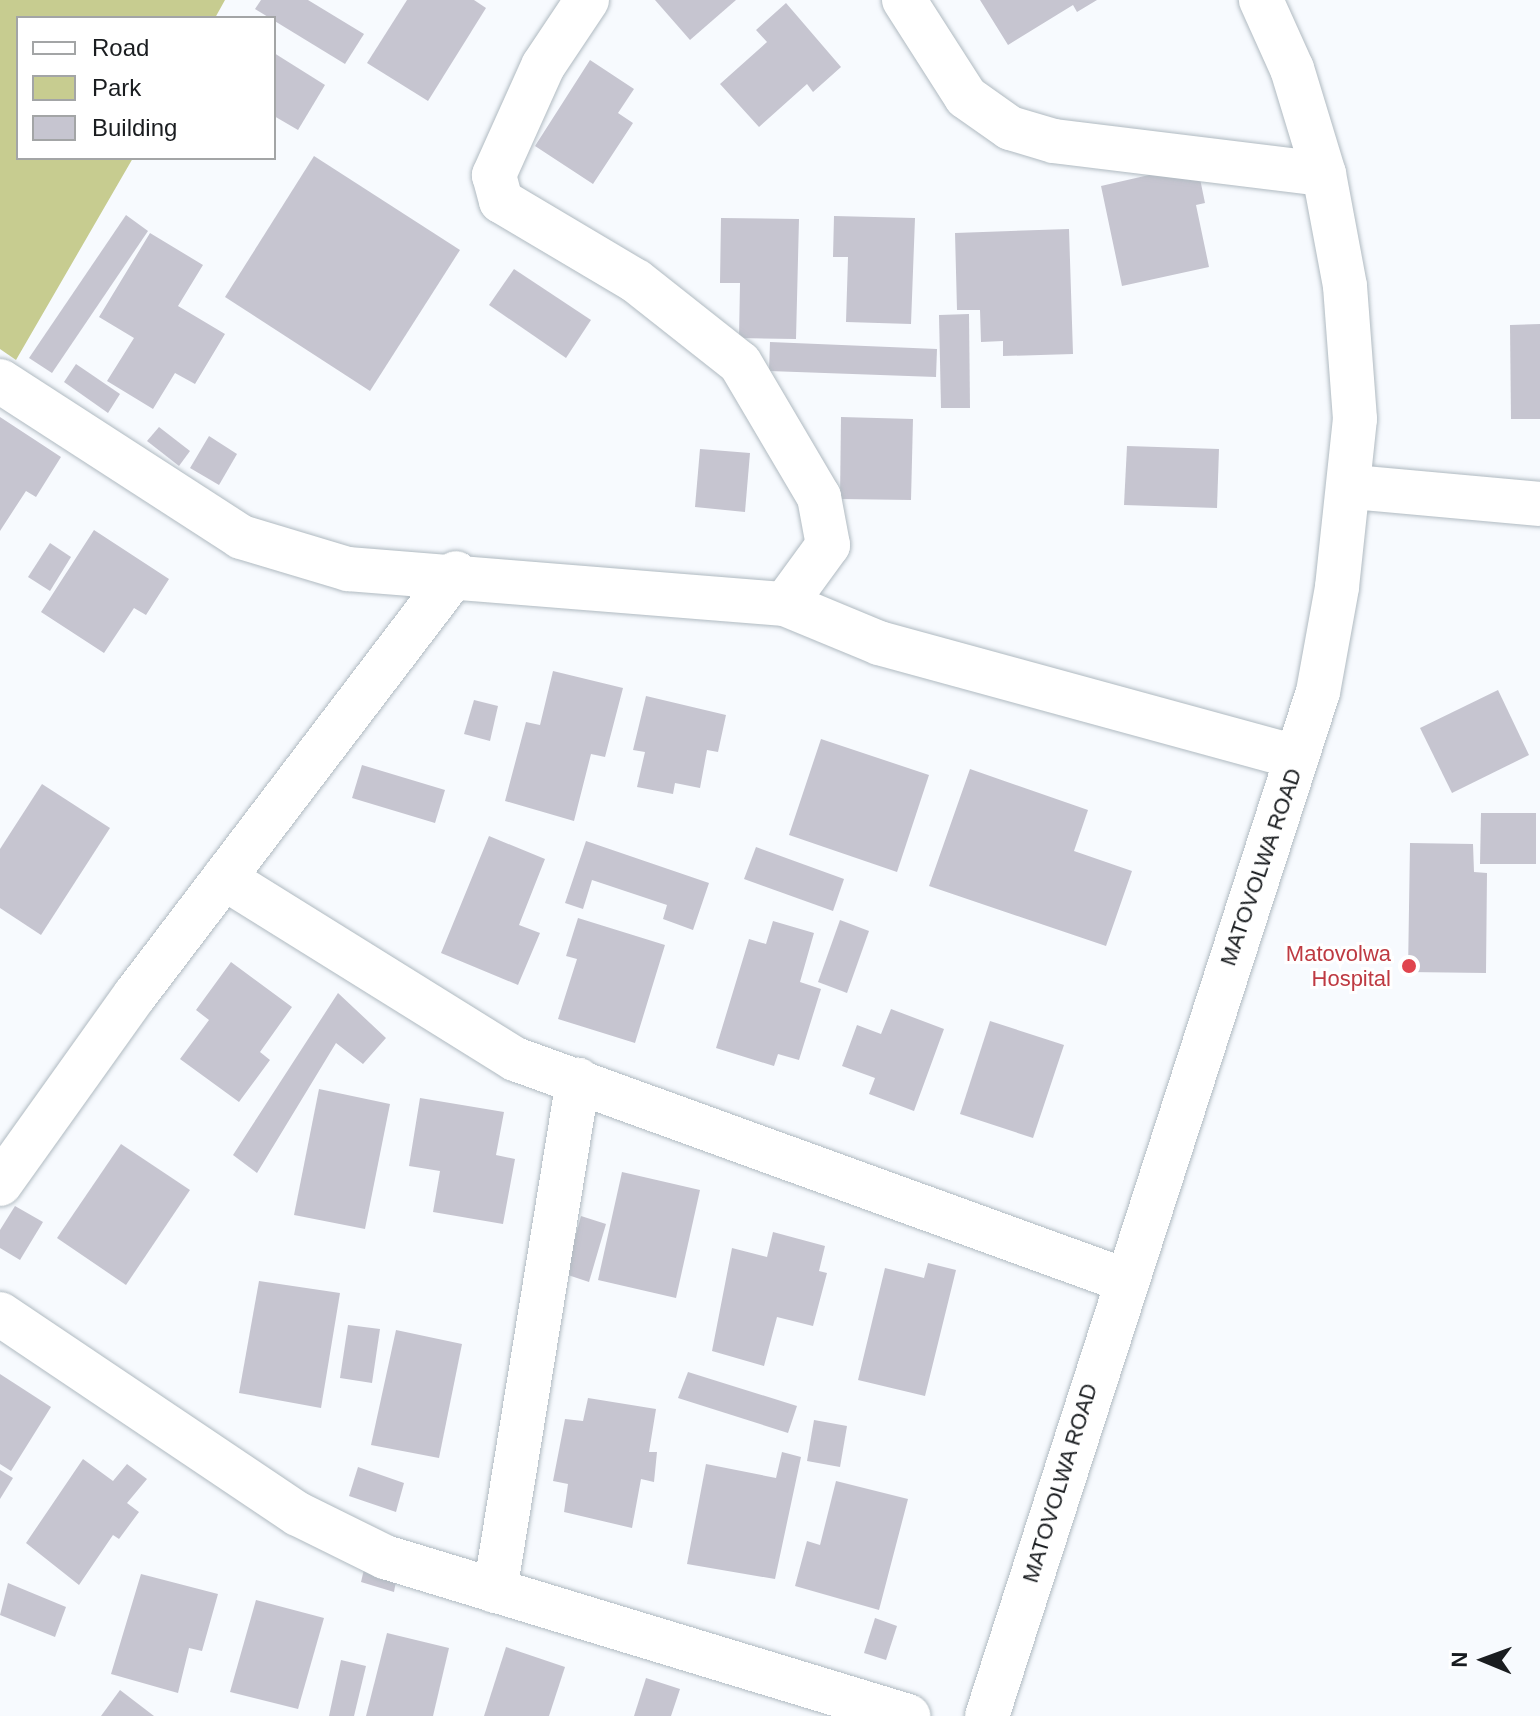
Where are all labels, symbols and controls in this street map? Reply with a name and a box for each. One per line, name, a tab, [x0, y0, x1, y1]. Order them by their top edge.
legend	[16, 16, 276, 160]
text: Road	[92, 34, 149, 61]
text: Park	[92, 74, 141, 101]
text: Building	[92, 114, 177, 141]
street label: MATOVOLWA ROAD	[1215, 764, 1307, 970]
place label: Matovolwa Hospital	[1286, 940, 1391, 992]
marker: Matovolwa Hospital	[1398, 955, 1420, 977]
street label: MATOVOLWA ROAD	[1017, 1380, 1103, 1586]
north arrow	[1444, 1620, 1524, 1700]
text: N	[1447, 1651, 1472, 1668]

